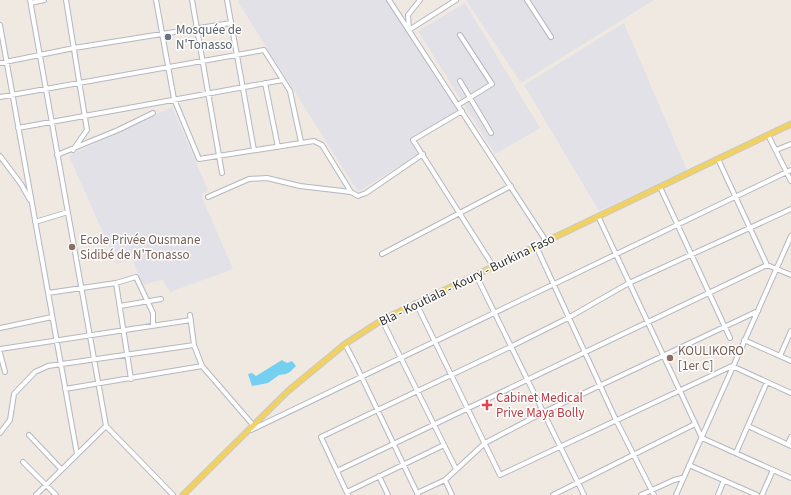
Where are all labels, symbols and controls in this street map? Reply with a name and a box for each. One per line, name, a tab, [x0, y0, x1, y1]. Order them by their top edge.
place label: Mosquée de N'Tonasso	[176, 21, 241, 54]
marker: Mosquée de N'Tonasso	[163, 32, 173, 42]
street label: Bla - Koutiala - Koury - Burkina Faso	[376, 230, 558, 330]
place label: Ecole Privée Ousmane Sidibé de N'Tonasso	[80, 231, 200, 264]
marker: Ecole Privée Ousmane Sidibé de N'Tonasso	[67, 242, 77, 252]
place label: KOULIKORO [1er C]	[678, 342, 744, 375]
marker: KOULIKORO [1er C]	[665, 353, 675, 363]
place label: Cabinet Medical Prive Maya Bolly	[496, 389, 585, 422]
marker: Cabinet Medical Prive Maya Bolly	[481, 399, 493, 411]

